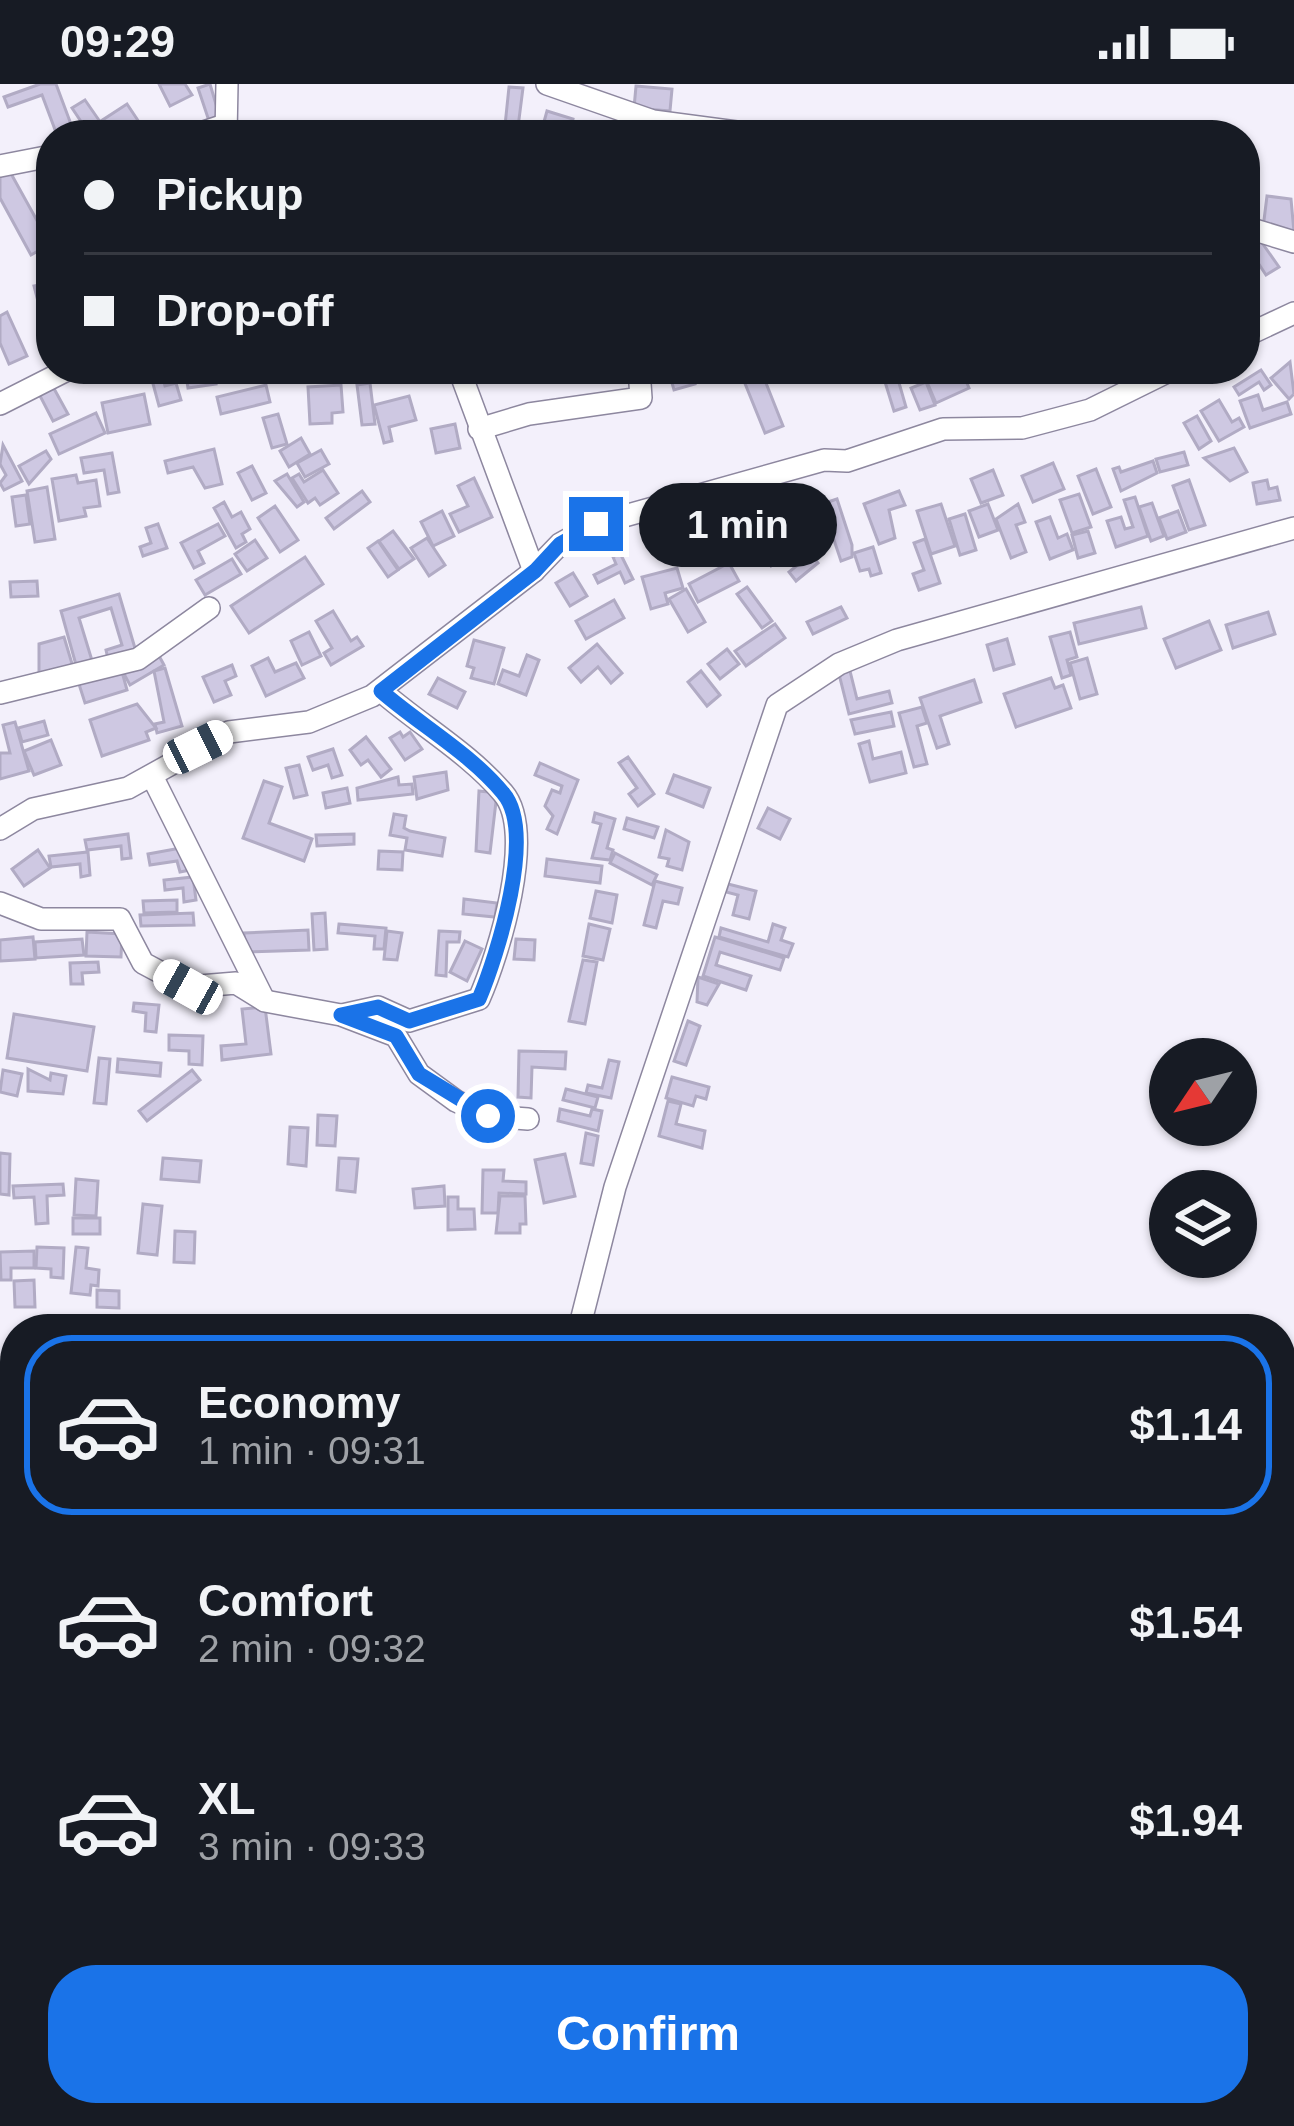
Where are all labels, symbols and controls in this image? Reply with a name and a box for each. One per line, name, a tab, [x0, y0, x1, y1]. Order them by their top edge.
text: 09:29	[60, 16, 175, 67]
text: Pickup	[156, 169, 304, 220]
text: Drop-off	[156, 285, 333, 336]
callout: 1 min	[638, 482, 836, 566]
route end	[569, 497, 623, 551]
text: 1 min	[687, 503, 789, 546]
car	[158, 715, 238, 779]
car	[148, 954, 228, 1020]
north arrow	[1149, 1038, 1257, 1146]
map controls	[1149, 1038, 1257, 1278]
route start	[461, 1089, 515, 1143]
button: layers	[1149, 1170, 1257, 1278]
icon: car	[54, 1371, 162, 1479]
text: Economy	[198, 1377, 401, 1428]
text: $1.14	[1129, 1399, 1242, 1450]
text: 1 min · 09:31	[198, 1429, 426, 1472]
icon: car	[54, 1569, 162, 1677]
text: Comfort	[198, 1575, 373, 1626]
text: $1.54	[1129, 1597, 1242, 1648]
text: 2 min · 09:32	[198, 1627, 426, 1670]
icon: car	[54, 1767, 162, 1875]
text: XL	[198, 1773, 256, 1824]
text: $1.94	[1129, 1795, 1242, 1846]
text: 3 min · 09:33	[198, 1825, 426, 1868]
button: Confirm	[48, 1965, 1248, 2103]

